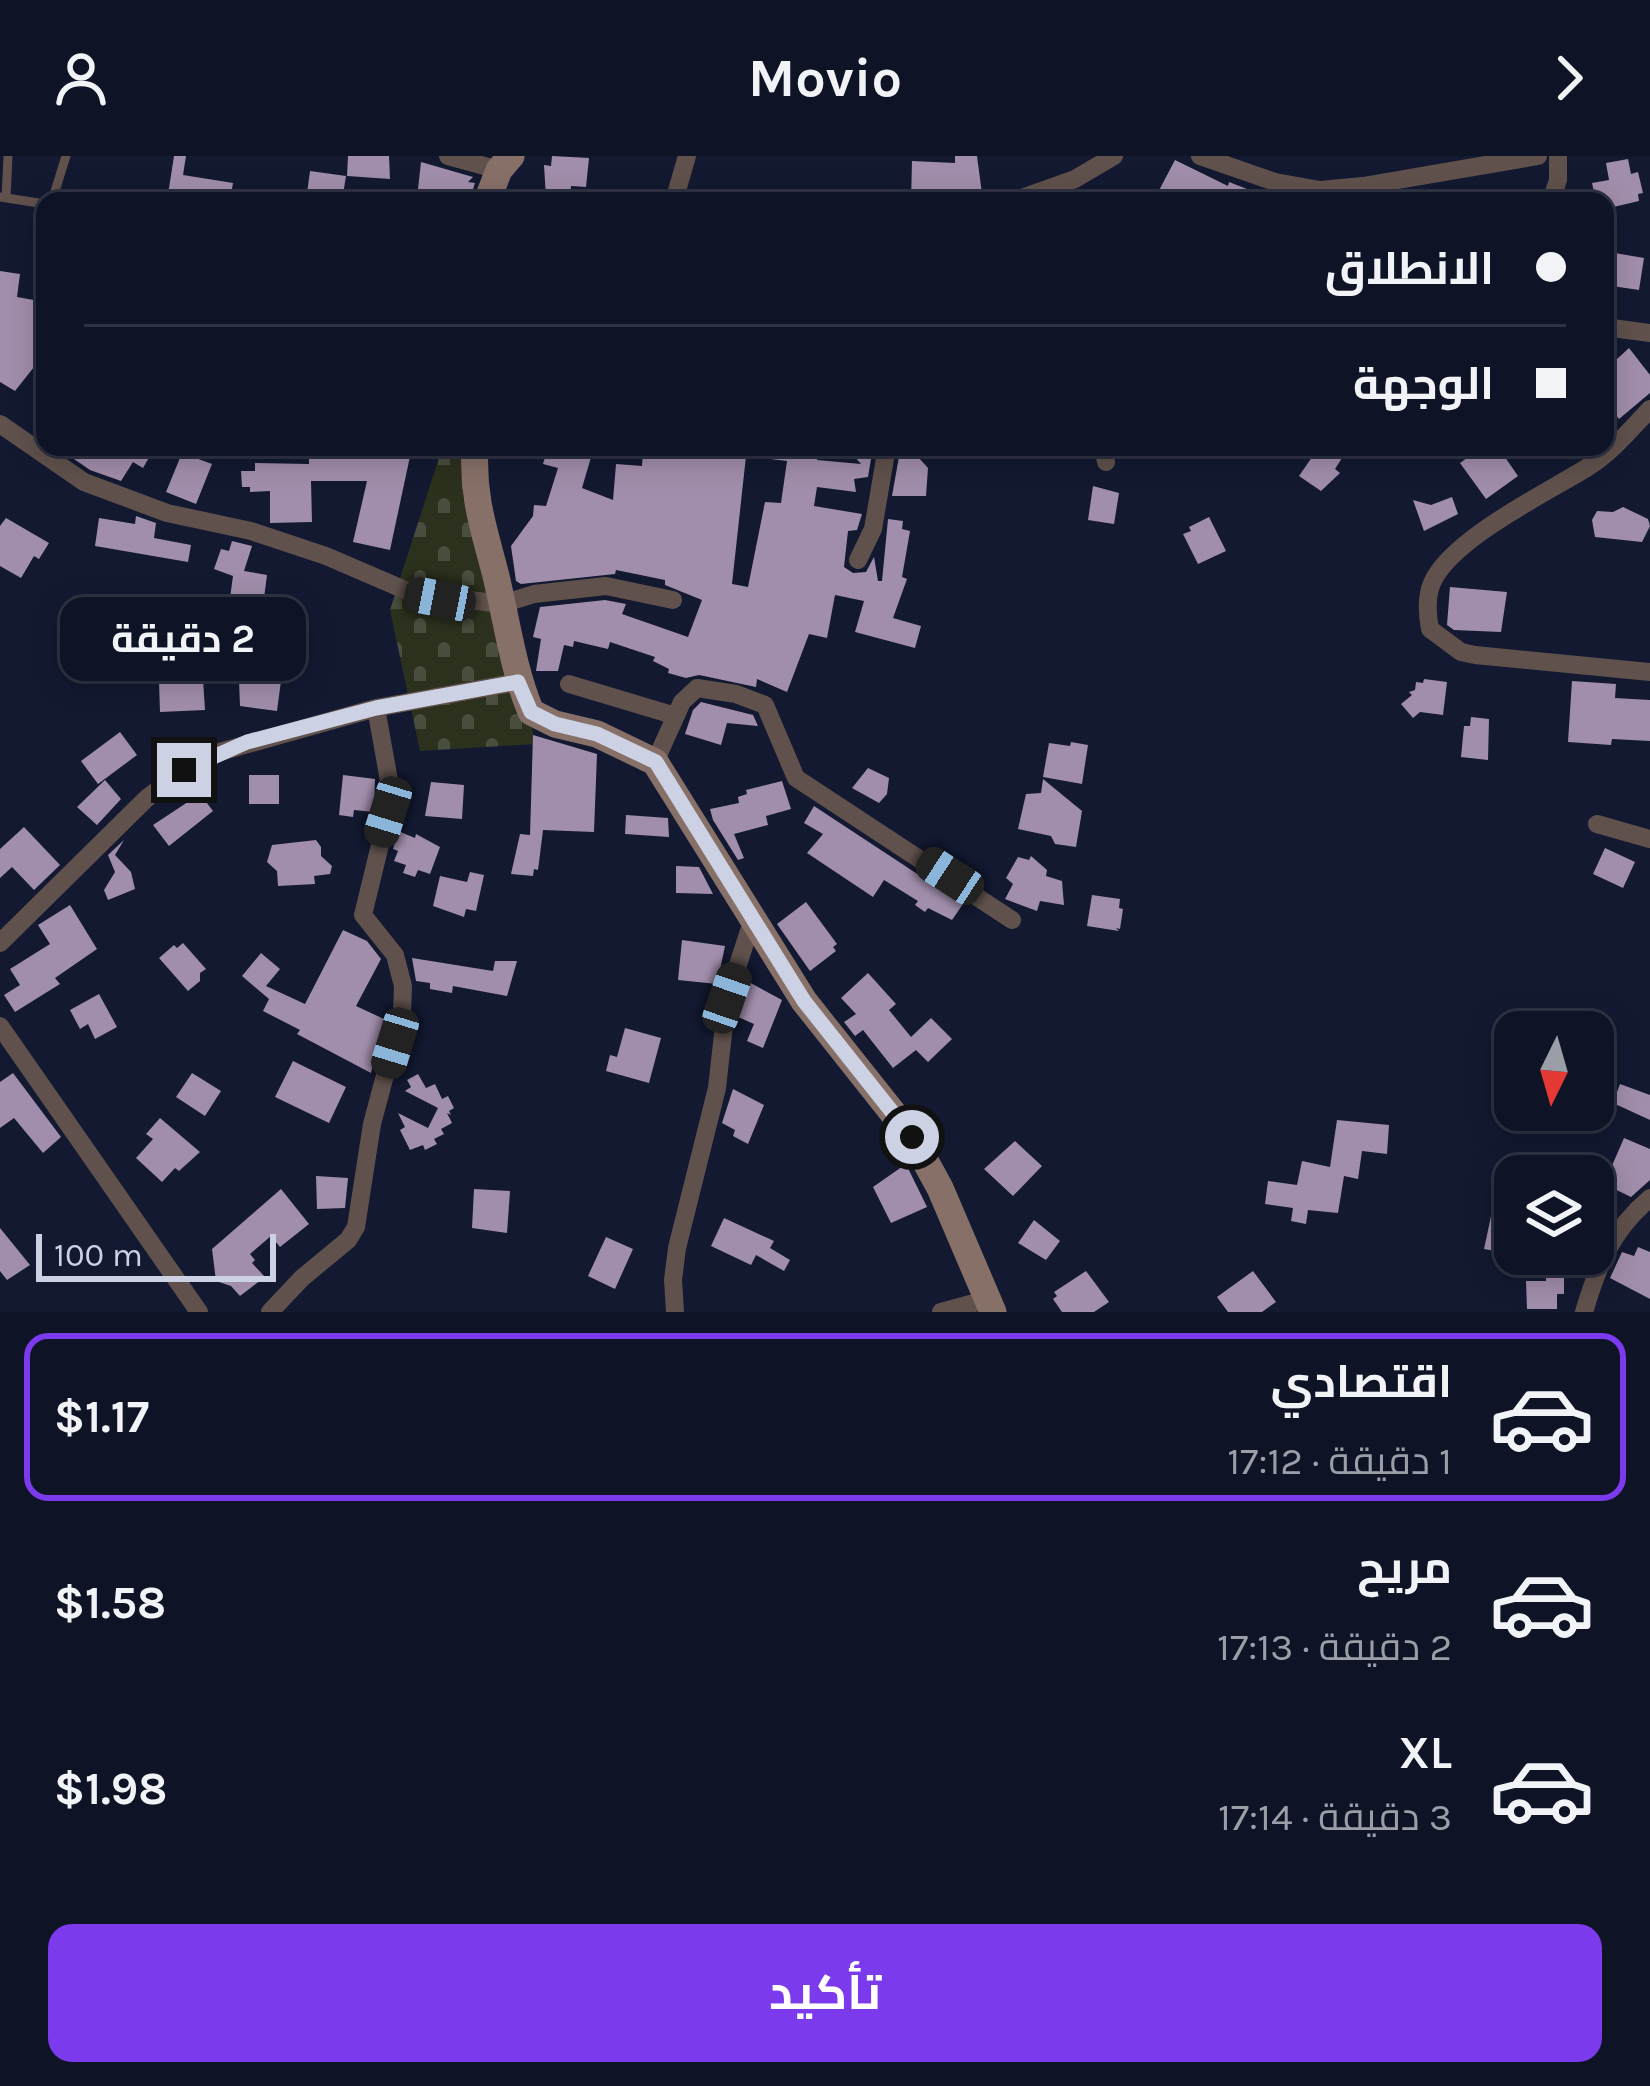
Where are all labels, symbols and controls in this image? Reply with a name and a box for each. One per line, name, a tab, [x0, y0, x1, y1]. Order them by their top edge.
icon: person	[48, 45, 114, 111]
icon: forward	[1536, 45, 1602, 111]
text: Movio	[748, 46, 902, 110]
text: الانطلاق	[1325, 243, 1494, 295]
text: الوجهة	[1353, 358, 1494, 410]
car	[401, 574, 479, 624]
callout: 2 دقيقة	[61, 596, 307, 680]
text: 2 دقيقة	[111, 616, 255, 662]
route end	[157, 743, 211, 797]
car	[360, 772, 416, 852]
car	[910, 841, 990, 911]
car	[698, 958, 756, 1038]
car	[367, 1003, 423, 1083]
north arrow	[1494, 1011, 1614, 1131]
map controls	[1494, 1011, 1614, 1275]
route start	[885, 1110, 939, 1164]
button: layers	[1494, 1155, 1614, 1275]
scale bar	[36, 1228, 276, 1281]
text: 100 m	[54, 1236, 143, 1274]
text: اقتصادي	[1271, 1356, 1452, 1408]
icon: car	[1488, 1363, 1596, 1471]
text: $1.17	[54, 1391, 149, 1443]
text: 1 دقيقة · 17:12	[1227, 1438, 1452, 1484]
text: مريح	[1357, 1542, 1452, 1594]
icon: car	[1488, 1549, 1596, 1657]
text: $1.58	[54, 1577, 166, 1629]
text: 2 دقيقة · 17:13	[1217, 1624, 1452, 1670]
text: XL	[1399, 1727, 1452, 1779]
icon: car	[1488, 1735, 1596, 1843]
text: $1.98	[54, 1763, 167, 1815]
text: 3 دقيقة · 17:14	[1218, 1794, 1452, 1840]
button: تأكيد	[48, 1924, 1602, 2062]

